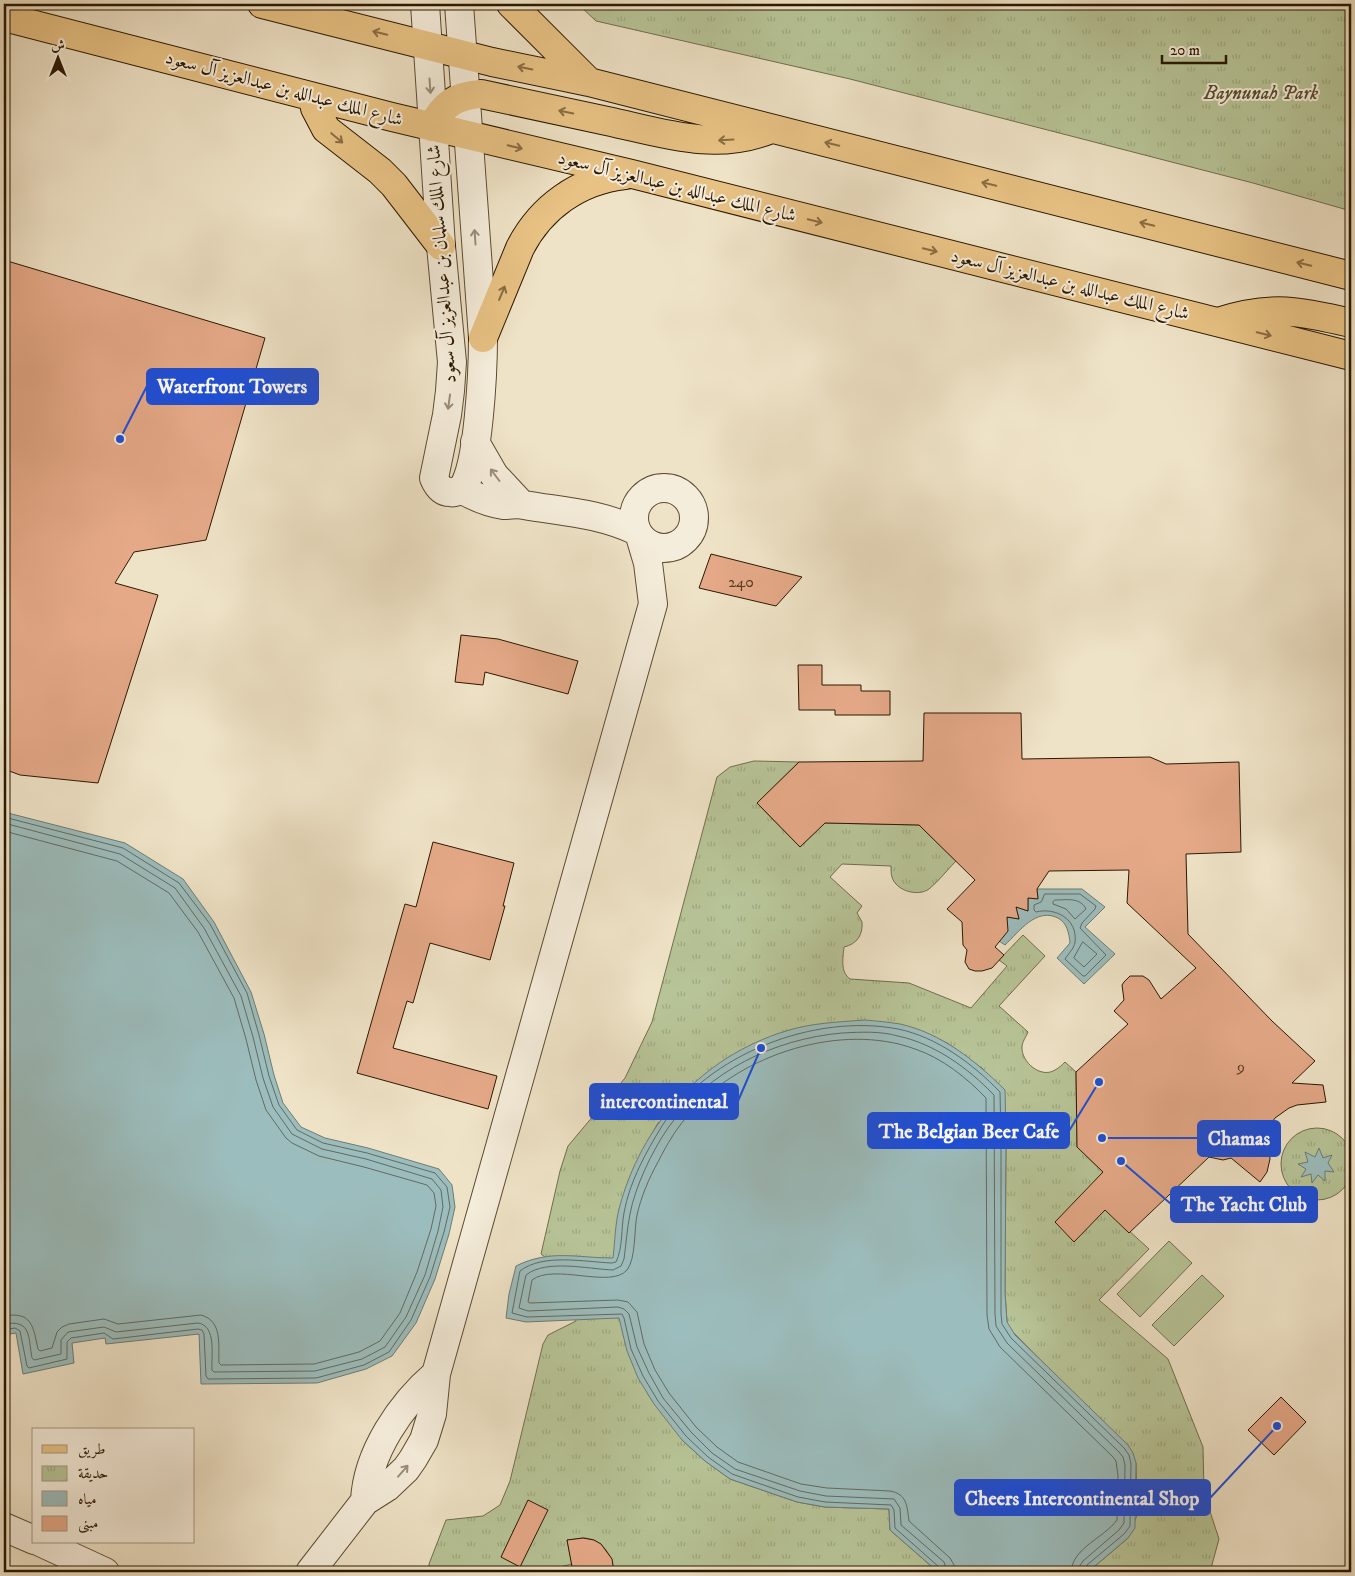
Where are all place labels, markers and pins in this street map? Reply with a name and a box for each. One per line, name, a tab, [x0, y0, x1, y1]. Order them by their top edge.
callout: Waterfront Towers	[147, 369, 318, 404]
callout: intercontinental	[590, 1084, 738, 1119]
callout: The Belgian Beer Cafe	[868, 1113, 1069, 1148]
callout: Chamas	[1198, 1121, 1280, 1156]
callout: The Yacht Club	[1171, 1187, 1317, 1222]
callout: Cheers Intercontinental Shop	[955, 1480, 1210, 1515]

